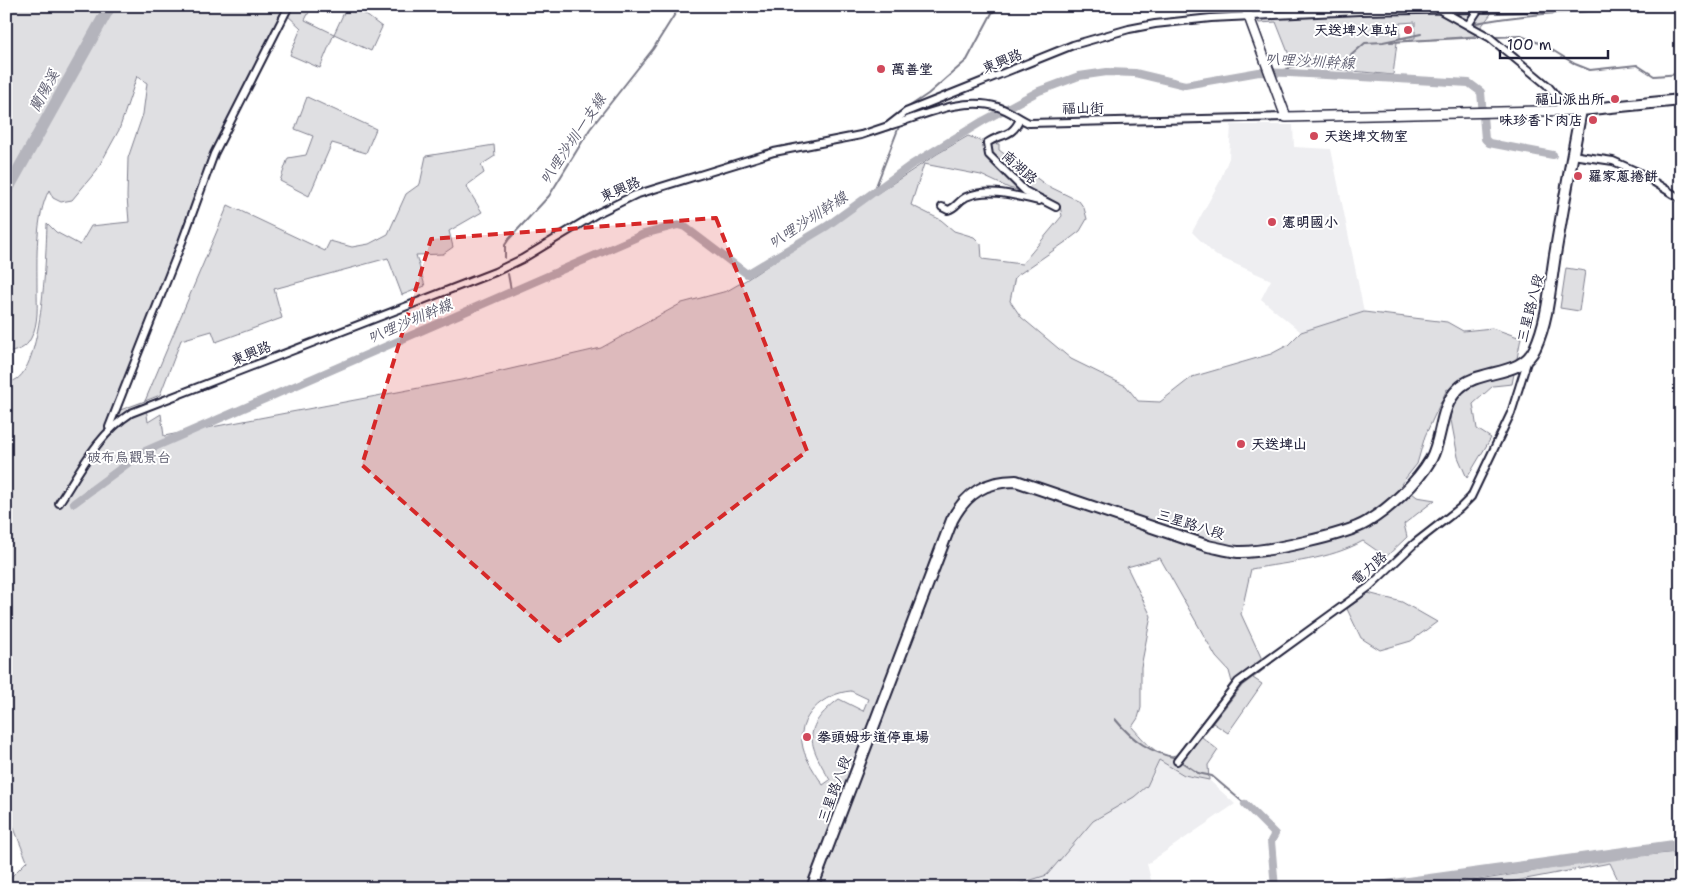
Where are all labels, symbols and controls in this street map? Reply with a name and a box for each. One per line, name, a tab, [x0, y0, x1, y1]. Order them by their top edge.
place label: 天送埤火車站	[1314, 21, 1398, 39]
marker: 天送埤火車站	[1402, 24, 1414, 36]
scale bar	[1500, 28, 1607, 60]
text: 100 m	[1507, 35, 1552, 55]
street label: 東興路	[979, 45, 1025, 77]
water label: 叭哩沙圳幹線	[1265, 49, 1356, 73]
place label: 萬善堂	[891, 60, 933, 78]
marker: 萬善堂	[875, 63, 887, 75]
water label: 蘭陽溪	[24, 66, 64, 116]
water label: 叭哩沙圳一支線	[535, 89, 611, 188]
place label: 福山派出所	[1535, 90, 1605, 108]
marker: 福山派出所	[1609, 93, 1621, 105]
street label: 福山街	[1062, 99, 1104, 117]
place label: 味珍香卜肉店	[1499, 111, 1583, 129]
marker: 味珍香卜肉店	[1587, 114, 1599, 126]
place label: 天送埤文物室	[1324, 127, 1408, 145]
marker: 天送埤文物室	[1308, 130, 1320, 142]
street label: 南湖路	[998, 146, 1042, 188]
place label: 羅家蔥捲餅	[1588, 167, 1658, 185]
marker: 羅家蔥捲餅	[1572, 170, 1584, 182]
street label: 東興路	[597, 172, 643, 206]
water label: 叭哩沙圳幹線	[765, 187, 852, 253]
place label: 憲明國小	[1282, 213, 1338, 231]
marker: 憲明國小	[1266, 216, 1278, 228]
street label: 三星路八段	[1513, 272, 1547, 344]
water label: 叭哩沙圳幹線	[365, 294, 456, 348]
street label: 東興路	[228, 337, 274, 369]
place label: 天送埤山	[1251, 435, 1307, 453]
marker: 天送埤山	[1235, 438, 1247, 450]
park label: 破布烏觀景台	[87, 448, 171, 466]
street label: 三星路八段	[1155, 505, 1227, 543]
street label: 電力路	[1347, 547, 1391, 589]
place label: 拳頭姆步道停車場	[817, 728, 929, 746]
marker: 拳頭姆步道停車場	[801, 731, 813, 743]
street label: 三星路八段	[814, 753, 854, 825]

